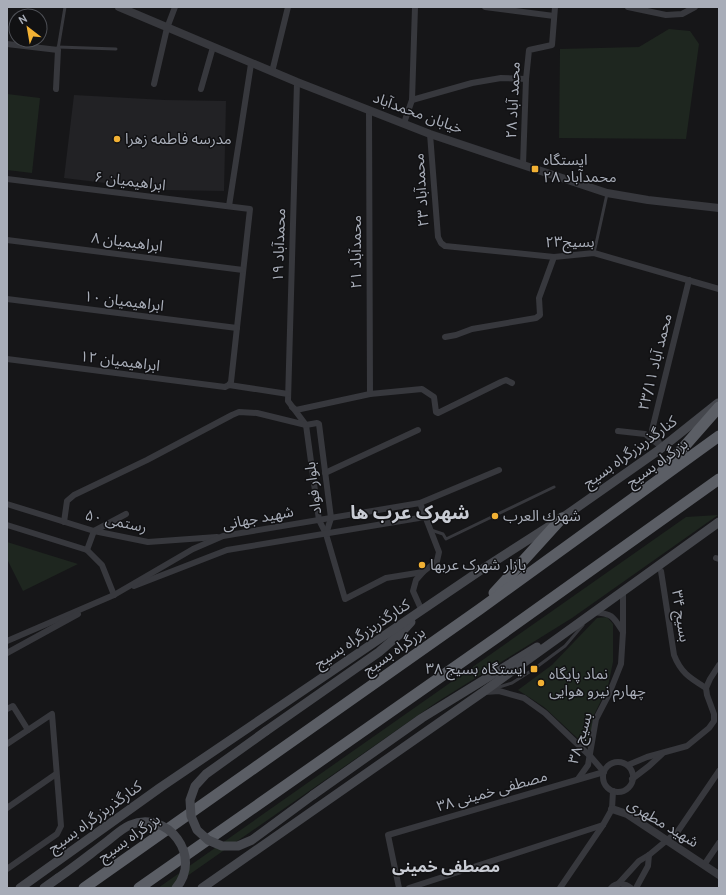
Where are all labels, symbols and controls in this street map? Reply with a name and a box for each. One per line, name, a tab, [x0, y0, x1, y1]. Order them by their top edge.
north arrow	[8, 8, 48, 48]
text: N	[16, 11, 30, 27]
street label: محمد آباد ۲۸	[502, 61, 524, 139]
street label: خیابان محمدآباد	[371, 88, 465, 138]
place label: مدرسه فاطمه زهرا	[125, 130, 232, 148]
marker: مدرسه فاطمه زهرا	[112, 134, 122, 144]
place label: ایستگاه محمدآباد ۲۸	[543, 151, 617, 186]
street label: محمدآباد ۲۳	[409, 153, 433, 227]
marker: ایستگاه محمدآباد ۲۸	[530, 164, 540, 174]
street label: ابراهیمیان ۶	[93, 168, 167, 194]
street label: محمدآباد ۱۹	[269, 208, 289, 282]
street label: محمدآباد ۲۱	[347, 215, 365, 289]
street label: ابراهیمیان ۸	[90, 229, 164, 255]
street label: بسیج۲۳	[545, 233, 595, 254]
street label: ابراهیمیان ۱۰	[83, 287, 165, 315]
street label: محمد آباد ۲۳/۱۱	[634, 312, 676, 412]
street label: ابراهیمیان ۱۲	[79, 347, 161, 375]
street label: کنارگذربزرگراه بسیج	[580, 412, 680, 492]
street label: بزرگراه بسیج	[623, 435, 691, 491]
street label: بلوار فواد	[301, 461, 325, 515]
district label: شهرک عرب ها	[350, 501, 470, 524]
street label: شهید جهانی	[221, 502, 295, 534]
street label: رستمی ۵۰	[83, 506, 149, 536]
place label: شهرك العرب	[503, 507, 581, 525]
marker: شهرك العرب	[490, 511, 500, 521]
place label: بازار شهرک عربها	[430, 556, 526, 574]
marker: بازار شهرک عربها	[417, 560, 427, 570]
street label: بسیج ۳۴	[665, 589, 694, 644]
street label: کنارگذربزرگراه بسیج	[311, 595, 413, 673]
street label: بزرگراه بسیج	[359, 623, 429, 679]
place label: ایستگاه بسیج ۳۸	[426, 660, 526, 681]
marker: ایستگاه بسیج ۳۸	[529, 664, 539, 674]
place label: نماد پایگاه چهارم نیرو هوایی	[549, 665, 646, 702]
marker: نماد پایگاه چهارم نیرو هوایی	[536, 678, 546, 688]
street label: بسیج ۳۸	[564, 710, 599, 767]
street label: مصطفی خمینی ۳۸	[435, 767, 549, 815]
street label: کنارگذربزرگراه بسیج	[45, 777, 145, 857]
street label: شهید مطهری	[624, 795, 702, 851]
street label: بزرگراه بسیج	[94, 810, 164, 866]
district label: مصطفی خمینی	[392, 857, 500, 876]

